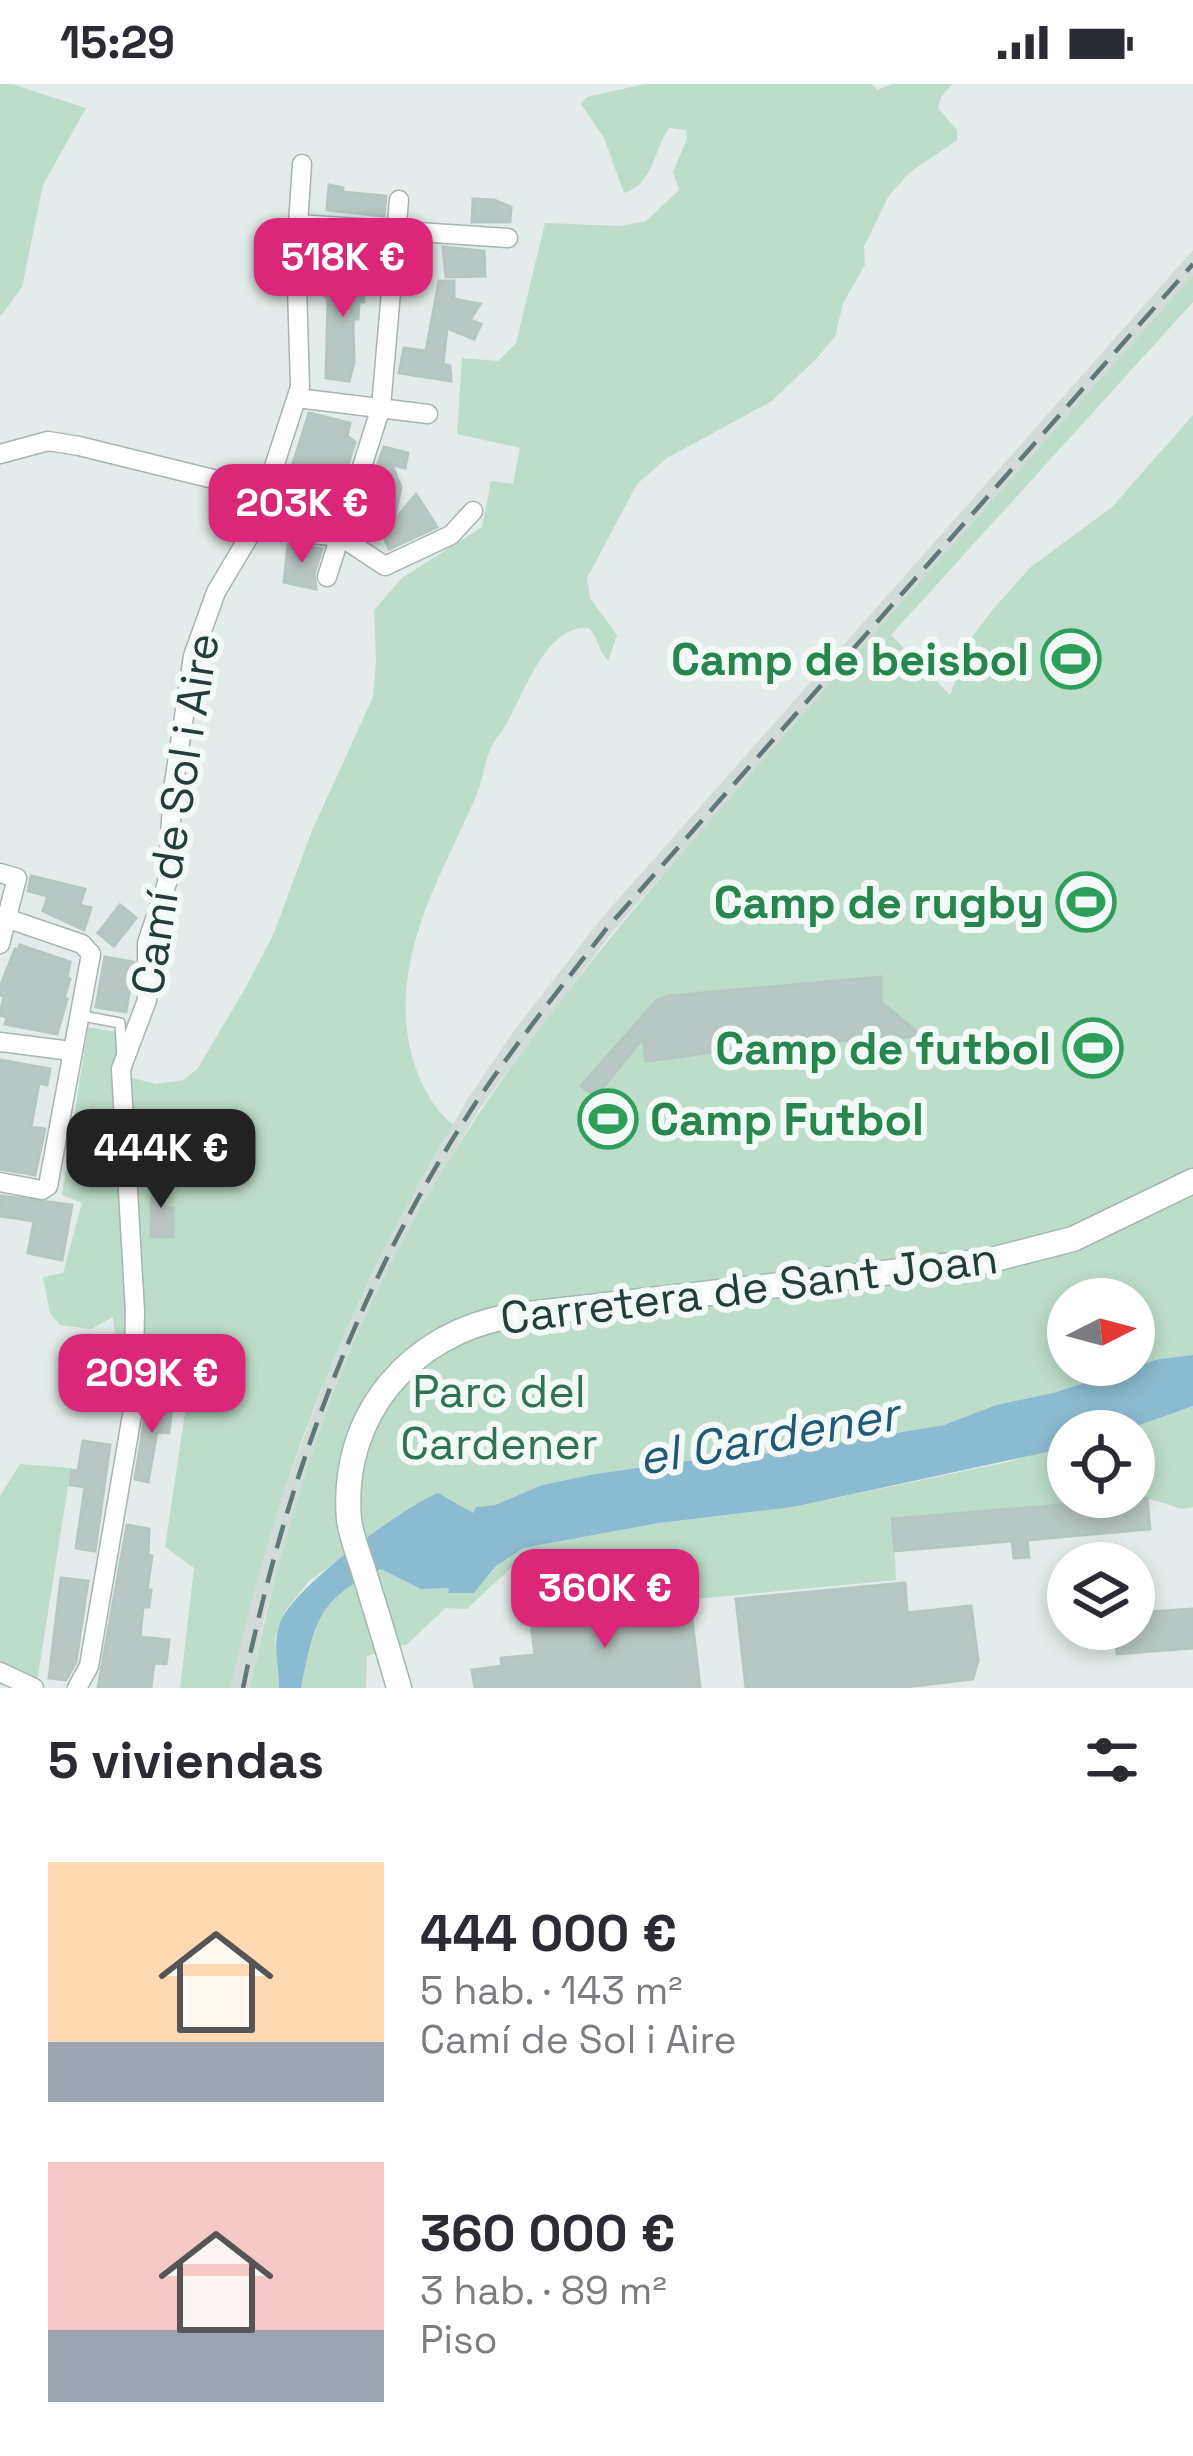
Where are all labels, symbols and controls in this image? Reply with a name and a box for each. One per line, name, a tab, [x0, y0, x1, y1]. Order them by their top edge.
text: 15:29	[60, 14, 175, 71]
pin: 518K €	[245, 218, 441, 320]
text: 518K €	[281, 232, 405, 281]
pin: 203K €	[204, 464, 400, 566]
text: 203K €	[236, 478, 368, 527]
sports icon: Camp de beisbol	[1040, 628, 1102, 690]
street label: Camí de Sol i Aire	[118, 629, 232, 999]
place label: Camp de beisbol	[671, 631, 1029, 688]
sports icon: Camp de rugby	[1055, 871, 1117, 933]
place label: Camp de rugby	[714, 874, 1044, 931]
sports icon: Camp de futbol	[1062, 1017, 1124, 1079]
place label: Camp de futbol	[715, 1020, 1051, 1077]
sports icon: Camp Futbol	[577, 1088, 639, 1150]
place label: Camp Futbol	[650, 1091, 924, 1148]
pin: 444K €	[63, 1109, 259, 1211]
text: 444K €	[93, 1123, 229, 1172]
street label: Carretera de Sant Joan	[497, 1229, 1001, 1347]
north arrow	[1047, 1278, 1155, 1386]
map controls	[1047, 1278, 1155, 1650]
pin: 209K €	[54, 1334, 250, 1436]
text: 209K €	[85, 1348, 219, 1397]
park label: Parc del Cardener	[400, 1363, 598, 1472]
water label: el Cardener	[633, 1382, 908, 1489]
button: locate	[1047, 1410, 1155, 1518]
button: layers	[1047, 1542, 1155, 1650]
pin: 360K €	[507, 1549, 703, 1651]
text: 360K €	[538, 1563, 672, 1612]
icon: filters	[1079, 1727, 1145, 1793]
text: 5 viviendas	[48, 1728, 324, 1793]
text: 444 000 €	[420, 1901, 677, 1966]
icon: home	[144, 1910, 288, 2054]
text: 5 hab. · 143 m²	[420, 1966, 683, 2015]
text: Camí de Sol i Aire	[420, 2015, 737, 2064]
text: 360 000 €	[420, 2201, 675, 2266]
icon: home	[144, 2210, 288, 2354]
text: 3 hab. · 89 m²	[420, 2266, 667, 2315]
text: Piso	[420, 2315, 498, 2364]

